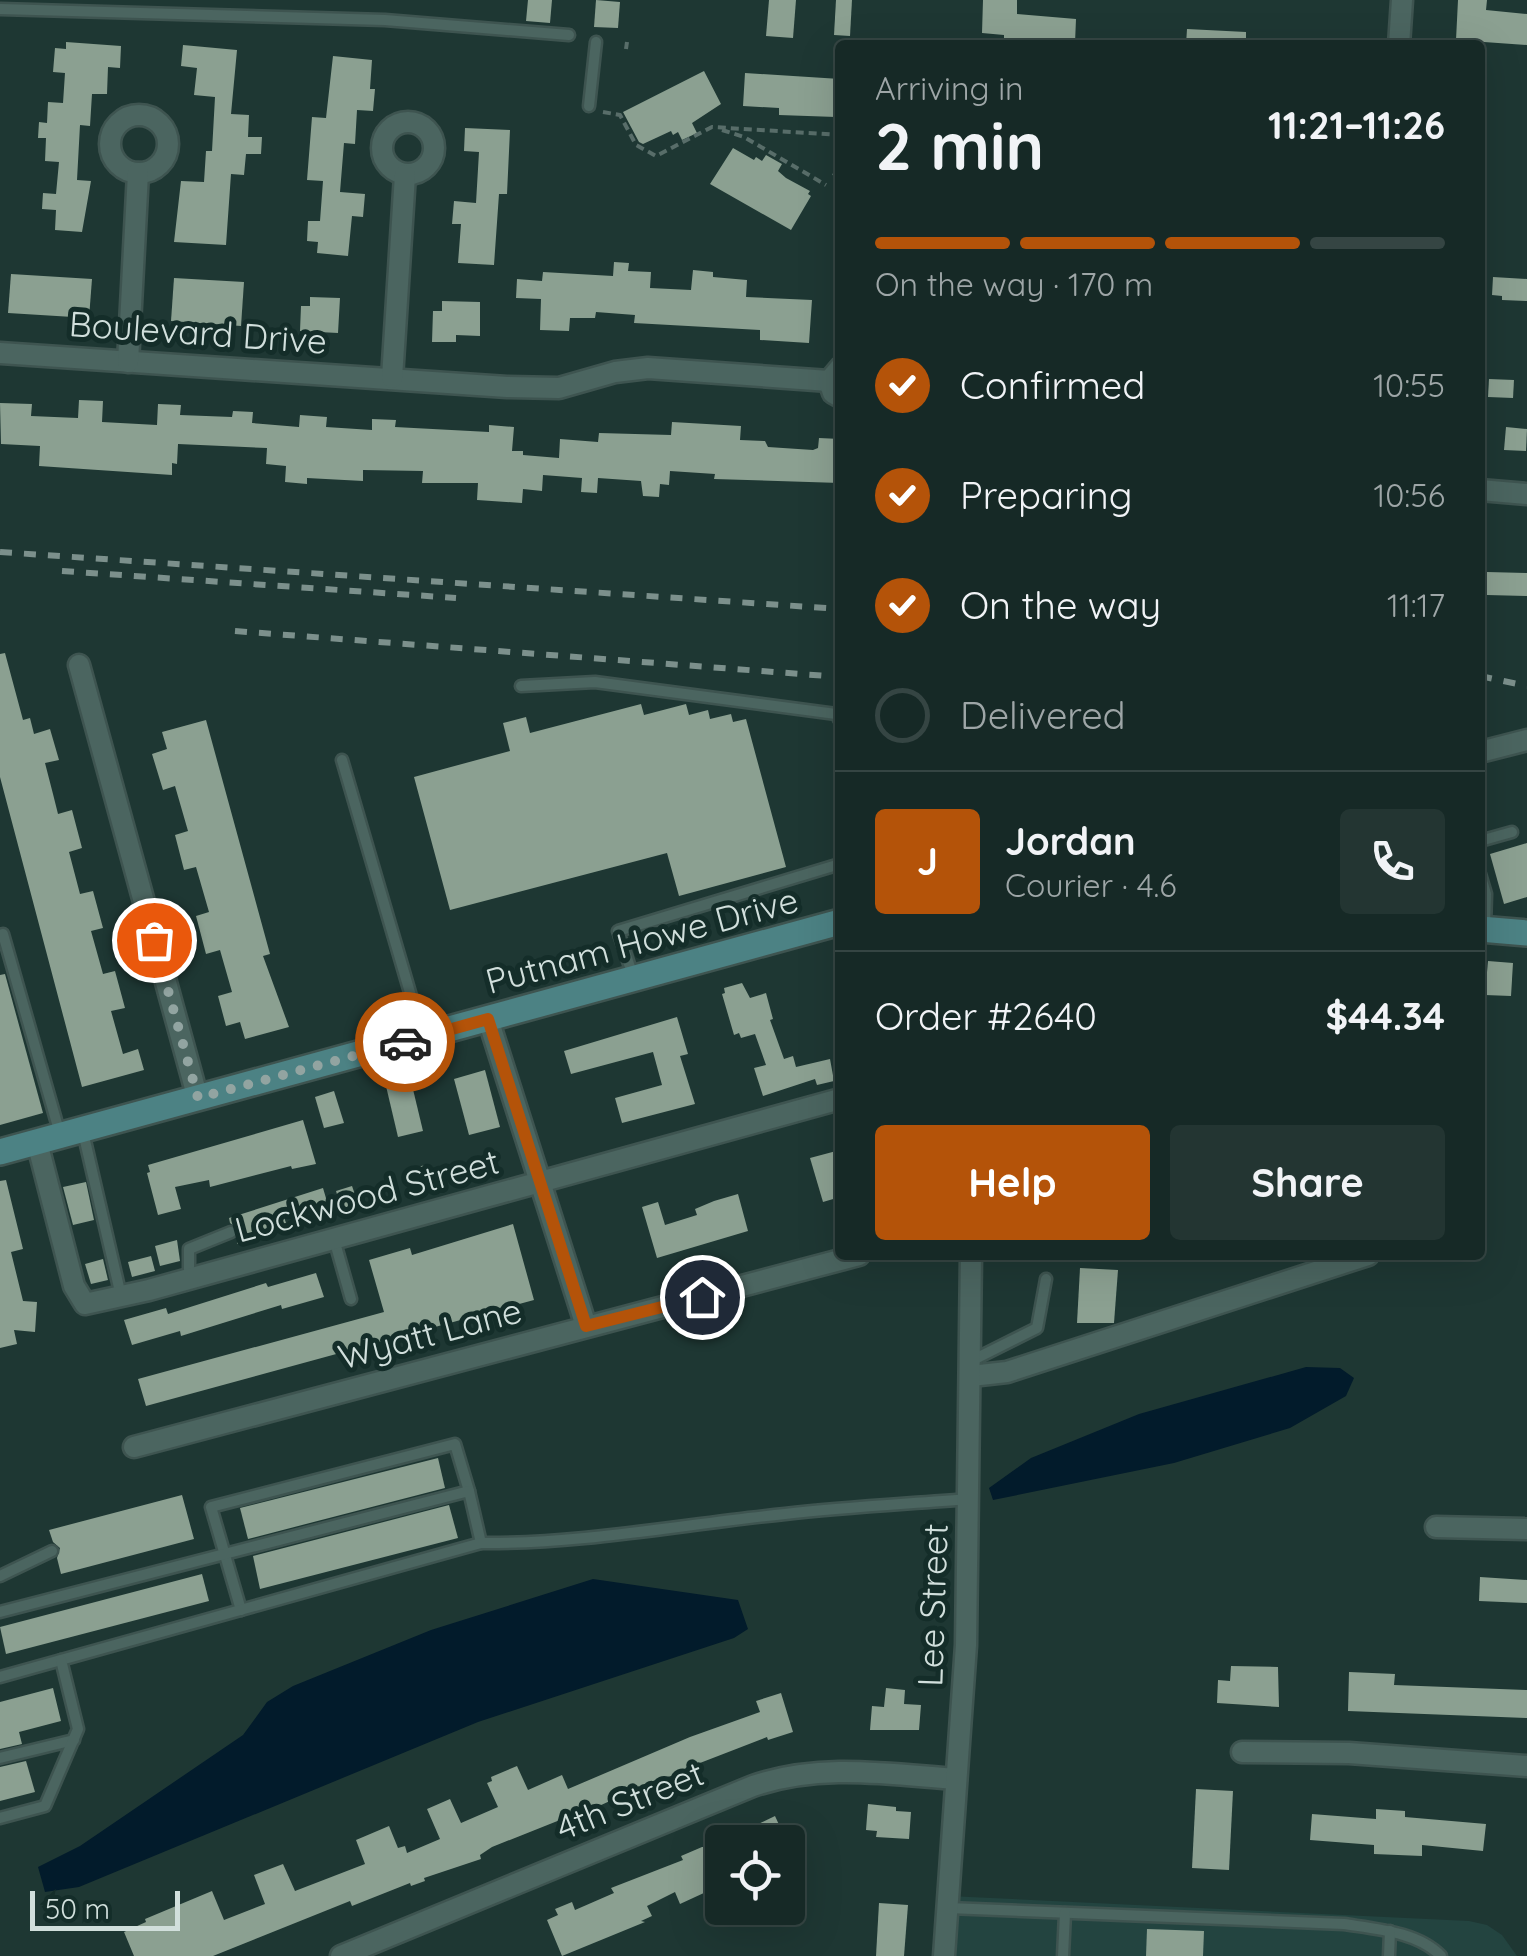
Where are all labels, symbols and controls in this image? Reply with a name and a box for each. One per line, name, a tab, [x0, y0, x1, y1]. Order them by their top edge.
text: Arriving in	[875, 68, 1024, 108]
text: 11:21–11:26	[1268, 101, 1445, 149]
text: 2 min	[875, 105, 1044, 186]
text: On the way · 170 m	[875, 264, 1153, 304]
street label: Boulevard Drive	[68, 301, 329, 363]
icon: check	[875, 358, 930, 413]
text: Confirmed	[960, 361, 1145, 409]
text: 10:55	[1373, 365, 1445, 405]
icon: check	[875, 468, 930, 523]
text: Preparing	[960, 471, 1132, 519]
text: 10:56	[1373, 475, 1445, 515]
icon: check	[875, 578, 930, 633]
text: On the way	[960, 581, 1161, 629]
text: 11:17	[1387, 585, 1445, 625]
text: Delivered	[960, 691, 1126, 739]
button: phone	[1340, 809, 1445, 914]
text: Jordan	[1005, 817, 1136, 865]
text: J	[917, 837, 938, 885]
text: Courier · 4.6	[1005, 865, 1177, 905]
street label: Putnam Howe Drive	[481, 877, 803, 1003]
pin	[112, 898, 197, 983]
icon: bag	[127, 913, 182, 968]
courier	[355, 992, 455, 1092]
text: Order #2640	[875, 992, 1097, 1040]
text: $44.34	[1325, 992, 1445, 1040]
icon: car	[378, 1015, 433, 1070]
button: Help	[875, 1125, 1150, 1240]
button: Share	[1170, 1125, 1445, 1240]
street label: Lockwood Street	[230, 1139, 504, 1251]
pin	[660, 1255, 745, 1340]
icon: home	[675, 1270, 730, 1325]
street label: Wyatt Lane	[333, 1287, 526, 1379]
street label: Lee Street	[907, 1523, 957, 1687]
street label: 4th Street	[549, 1751, 710, 1850]
map controls	[705, 1825, 805, 1925]
button: locate	[705, 1825, 805, 1925]
scale bar	[30, 1886, 180, 1930]
text: 50 m	[45, 1891, 110, 1926]

